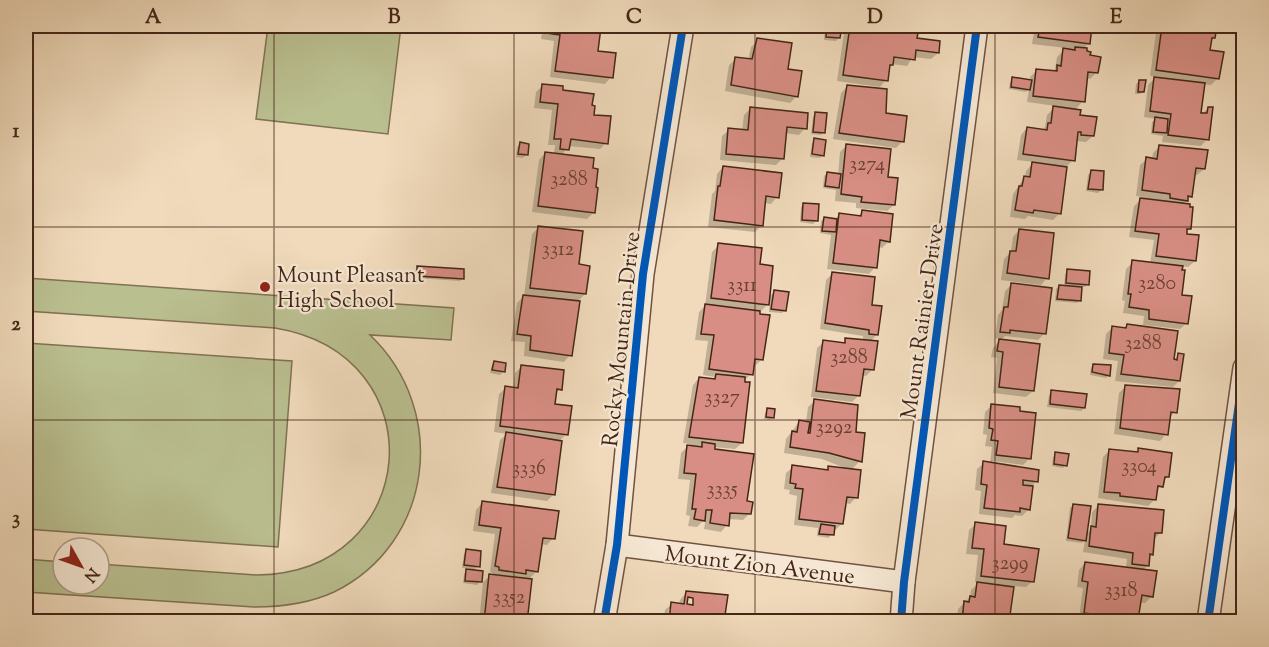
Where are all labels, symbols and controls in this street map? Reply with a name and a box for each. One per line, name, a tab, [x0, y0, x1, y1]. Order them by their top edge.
text: A	[145, 4, 162, 33]
text: B	[388, 4, 401, 33]
text: C	[626, 4, 642, 33]
text: D	[867, 4, 883, 33]
text: E	[1110, 4, 1123, 33]
text: 1	[13, 118, 20, 147]
house number: 3274	[849, 151, 885, 180]
house number: 3288	[550, 166, 588, 195]
street label: Mount Rainier Drive	[894, 222, 954, 421]
street label: Rocky Mountain Drive	[596, 230, 650, 448]
house number: 3312	[542, 236, 574, 265]
place label: Mount Pleasant High School	[277, 261, 425, 318]
house number: 3280	[1138, 270, 1176, 299]
house number: 3311	[727, 272, 757, 301]
marker: Mount Pleasant High School	[258, 280, 272, 294]
text: 2	[11, 311, 21, 340]
house number: 3288	[1124, 330, 1162, 359]
house number: 3288	[830, 344, 868, 373]
house number: 3327	[704, 384, 740, 413]
house number: 3292	[816, 414, 852, 443]
house number: 3304	[1121, 453, 1157, 482]
house number: 3336	[512, 455, 546, 484]
house number: 3335	[706, 476, 738, 505]
text: 3	[12, 505, 20, 534]
north arrow	[51, 536, 111, 596]
street label: Mount Zion Avenue	[663, 539, 857, 595]
house number: 3299	[992, 550, 1028, 579]
text: N	[78, 562, 103, 586]
house number: 3318	[1105, 577, 1137, 606]
house number: 3352	[493, 584, 525, 613]

